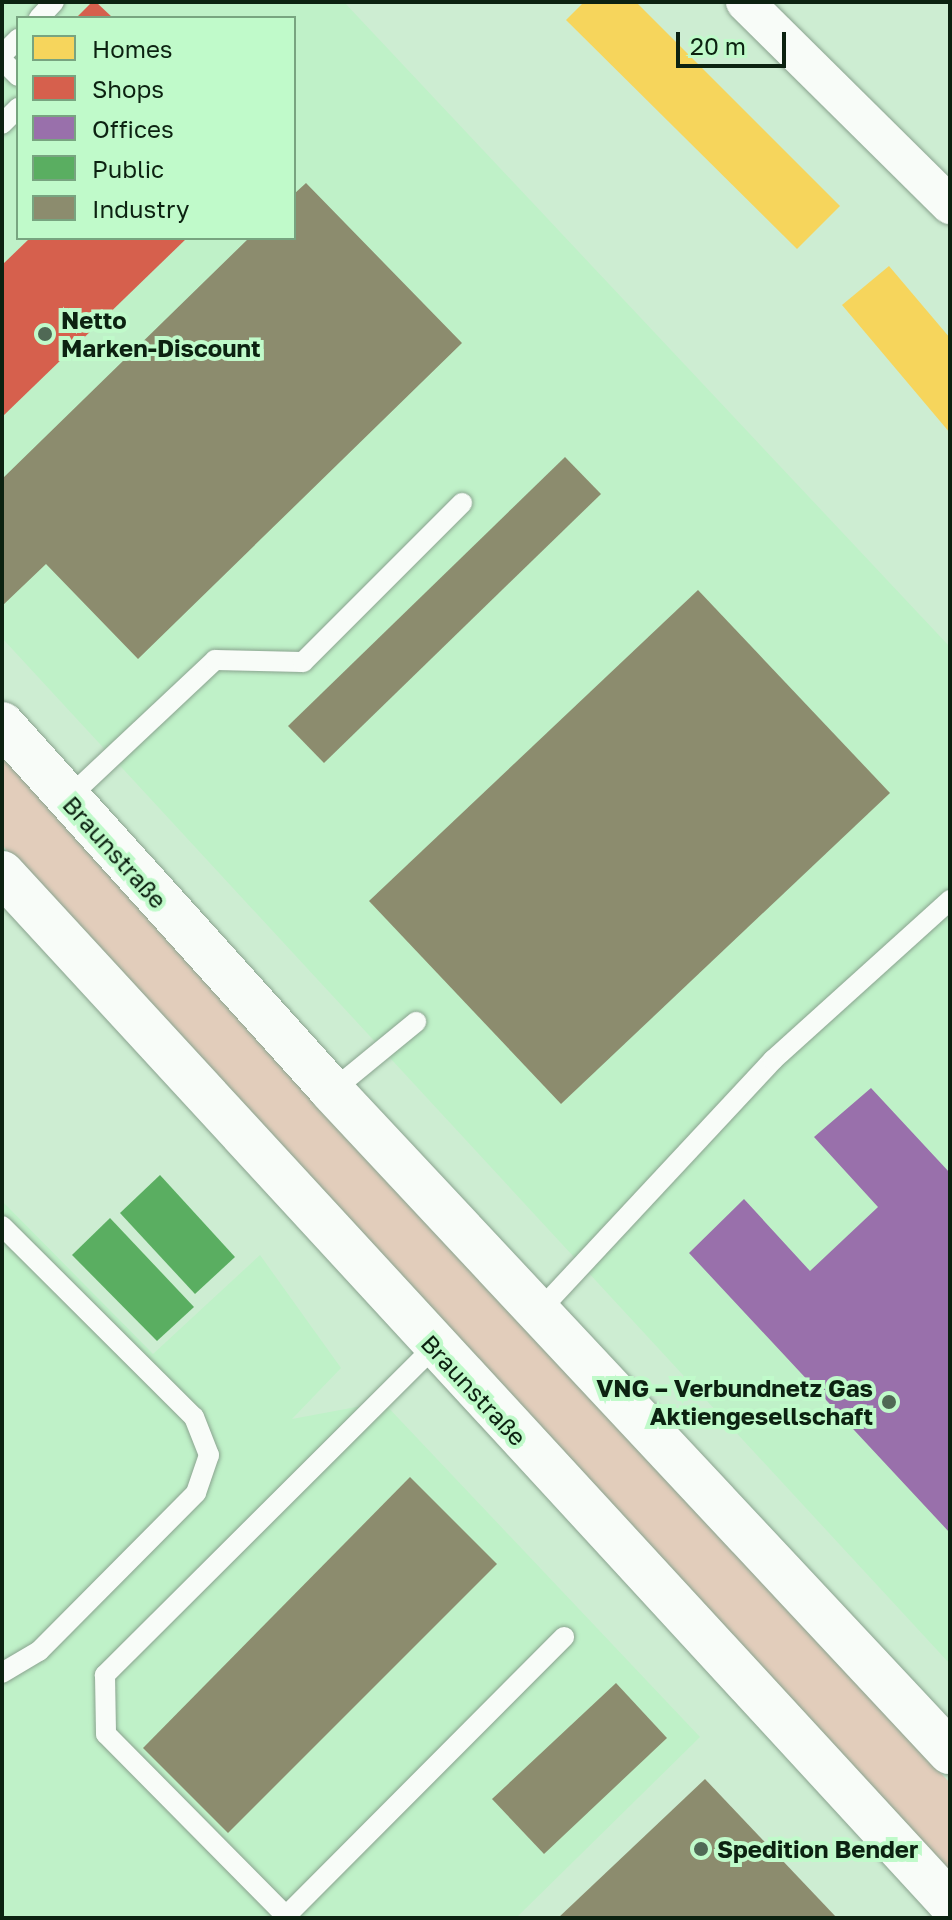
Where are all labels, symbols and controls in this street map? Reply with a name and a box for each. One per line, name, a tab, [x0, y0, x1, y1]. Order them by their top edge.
legend	[16, 16, 296, 240]
scale bar	[680, 16, 790, 66]
text: 20 m	[690, 31, 746, 60]
text: Homes	[92, 34, 173, 63]
text: Shops	[92, 74, 164, 103]
text: Offices	[92, 114, 174, 143]
text: Public	[92, 154, 164, 183]
text: Industry	[92, 194, 189, 223]
place label: Netto Marken-Discount	[61, 306, 261, 362]
marker: Netto Marken-Discount	[36, 325, 54, 343]
street label: Braunstraße	[57, 790, 173, 914]
street label: Braunstraße	[415, 1329, 533, 1451]
place label: VNG – Verbundnetz Gas Aktiengesellschaft	[596, 1374, 873, 1430]
marker: VNG – Verbundnetz Gas Aktiengesellschaft	[880, 1393, 898, 1411]
place label: Spedition Bender	[717, 1835, 918, 1863]
marker: Spedition Bender	[692, 1840, 710, 1858]

